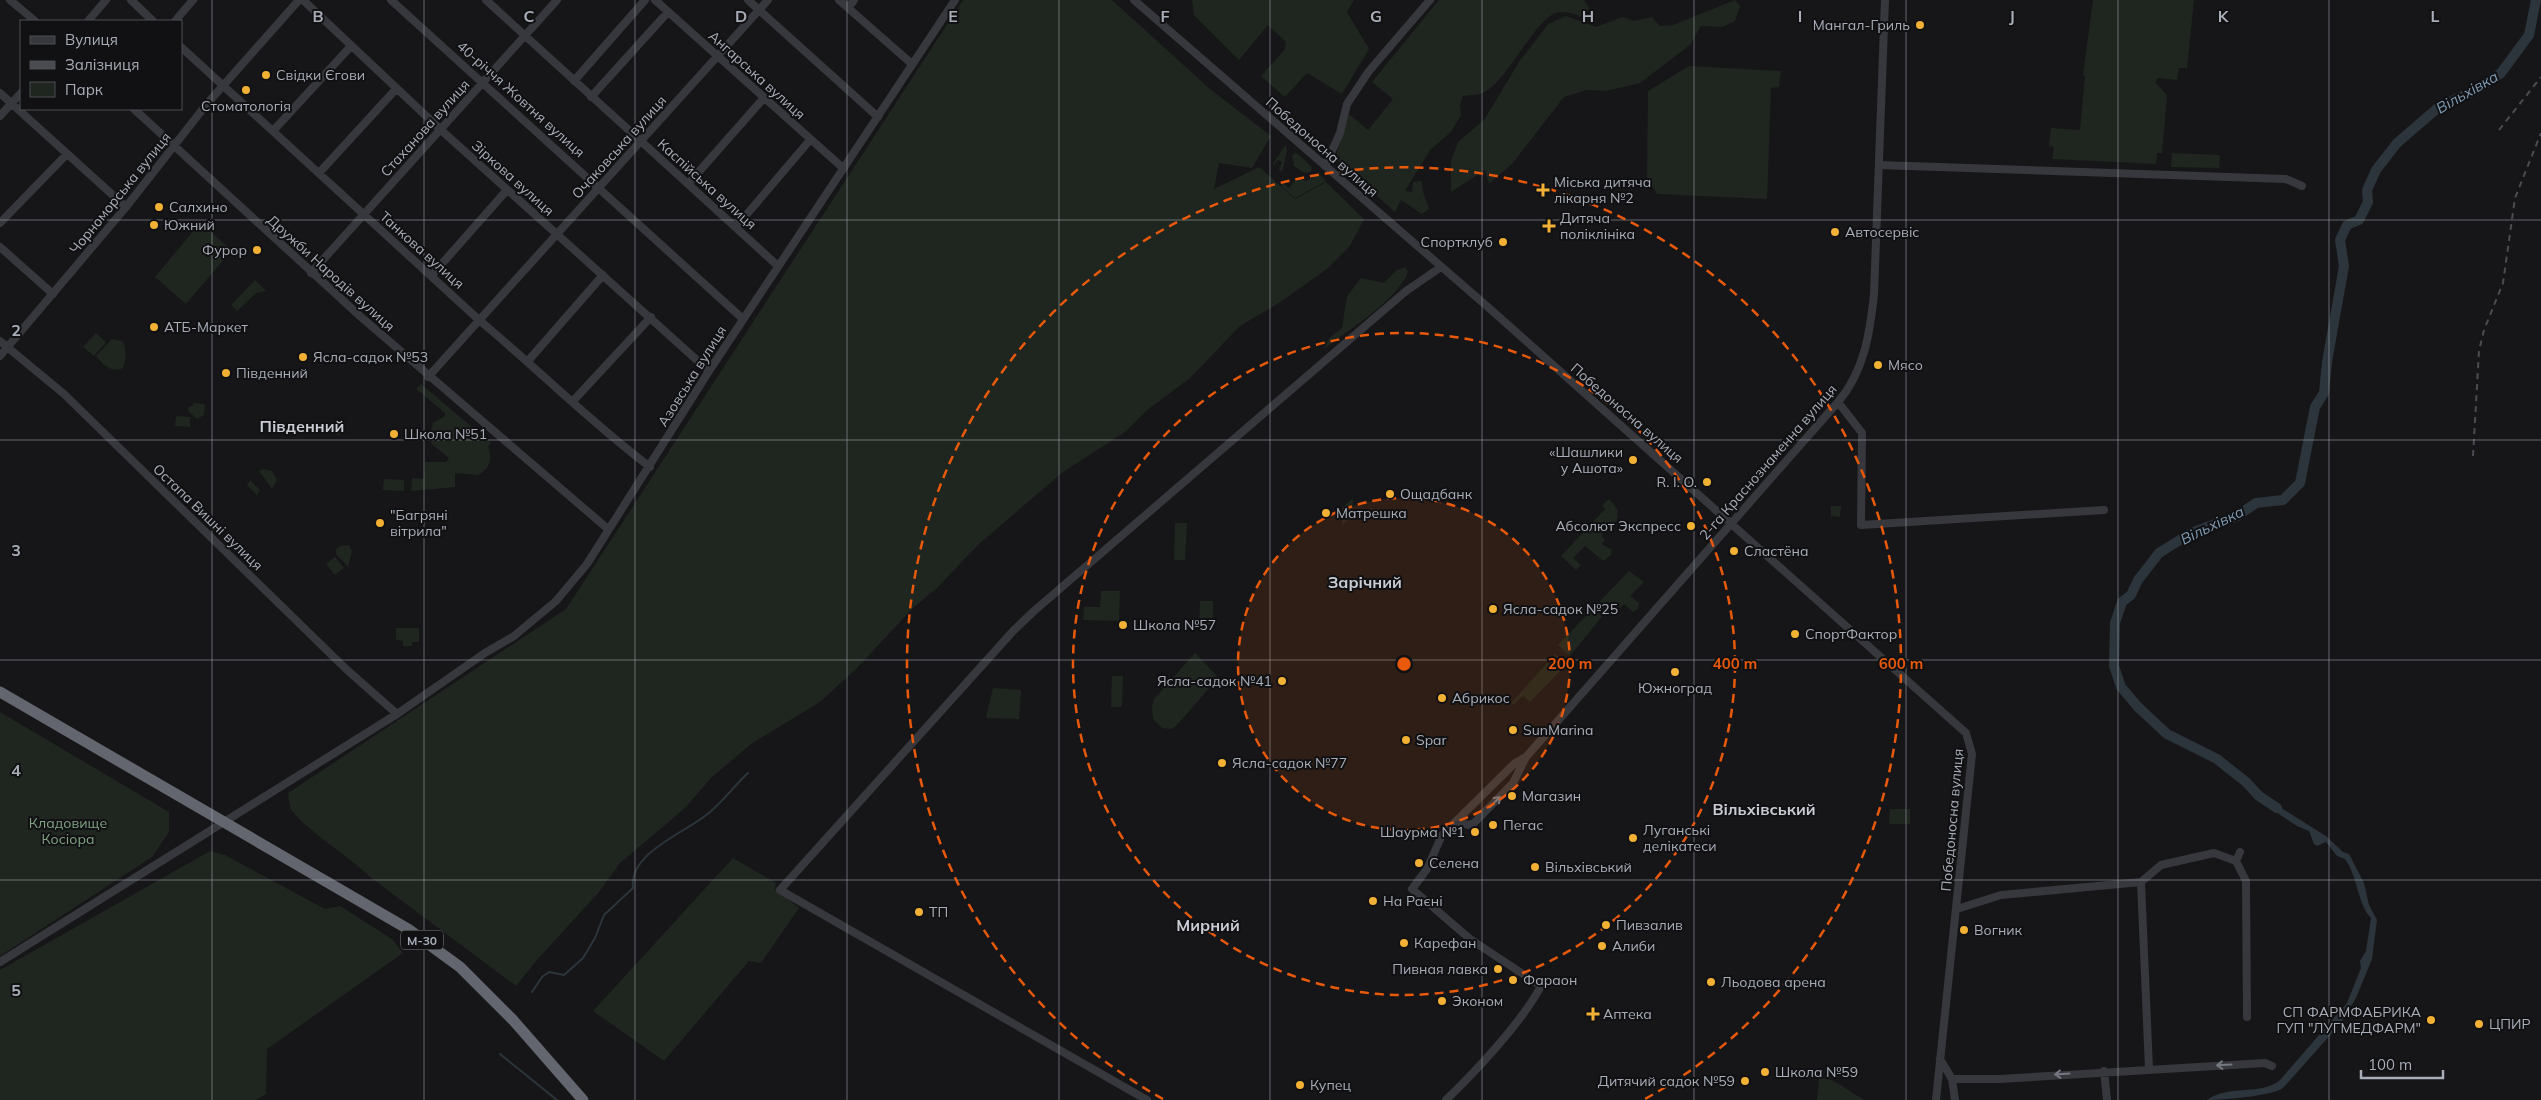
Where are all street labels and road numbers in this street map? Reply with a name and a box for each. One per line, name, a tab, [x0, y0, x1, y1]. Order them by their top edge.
street label: Ангарська вулиця	[705, 27, 809, 123]
street label: 40-річчя Жовтня вулиця	[453, 37, 589, 161]
street label: Стаханова вулиця	[377, 76, 473, 180]
street label: Очаковська вулиця	[568, 92, 670, 202]
street label: Победоносна вулиця	[1262, 93, 1382, 201]
street label: Чорноморська вулиця	[65, 129, 175, 257]
street label: Каспійська вулиця	[654, 135, 760, 233]
street label: Зіркова вулиця	[468, 136, 558, 220]
street label: Танкова вулиця	[376, 207, 468, 293]
street label: Дружби Народів вулиця	[263, 211, 399, 335]
street label: Азовська вулиця	[654, 322, 730, 430]
street label: Победоносна вулиця	[1567, 359, 1687, 467]
street label: 2-га Краснознаменна вулиця	[1695, 380, 1841, 544]
street label: Остапа Вишні вулиця	[149, 460, 267, 574]
street label: Победоносна вулиця	[1937, 748, 1967, 892]
road number: М-30	[401, 930, 443, 950]

